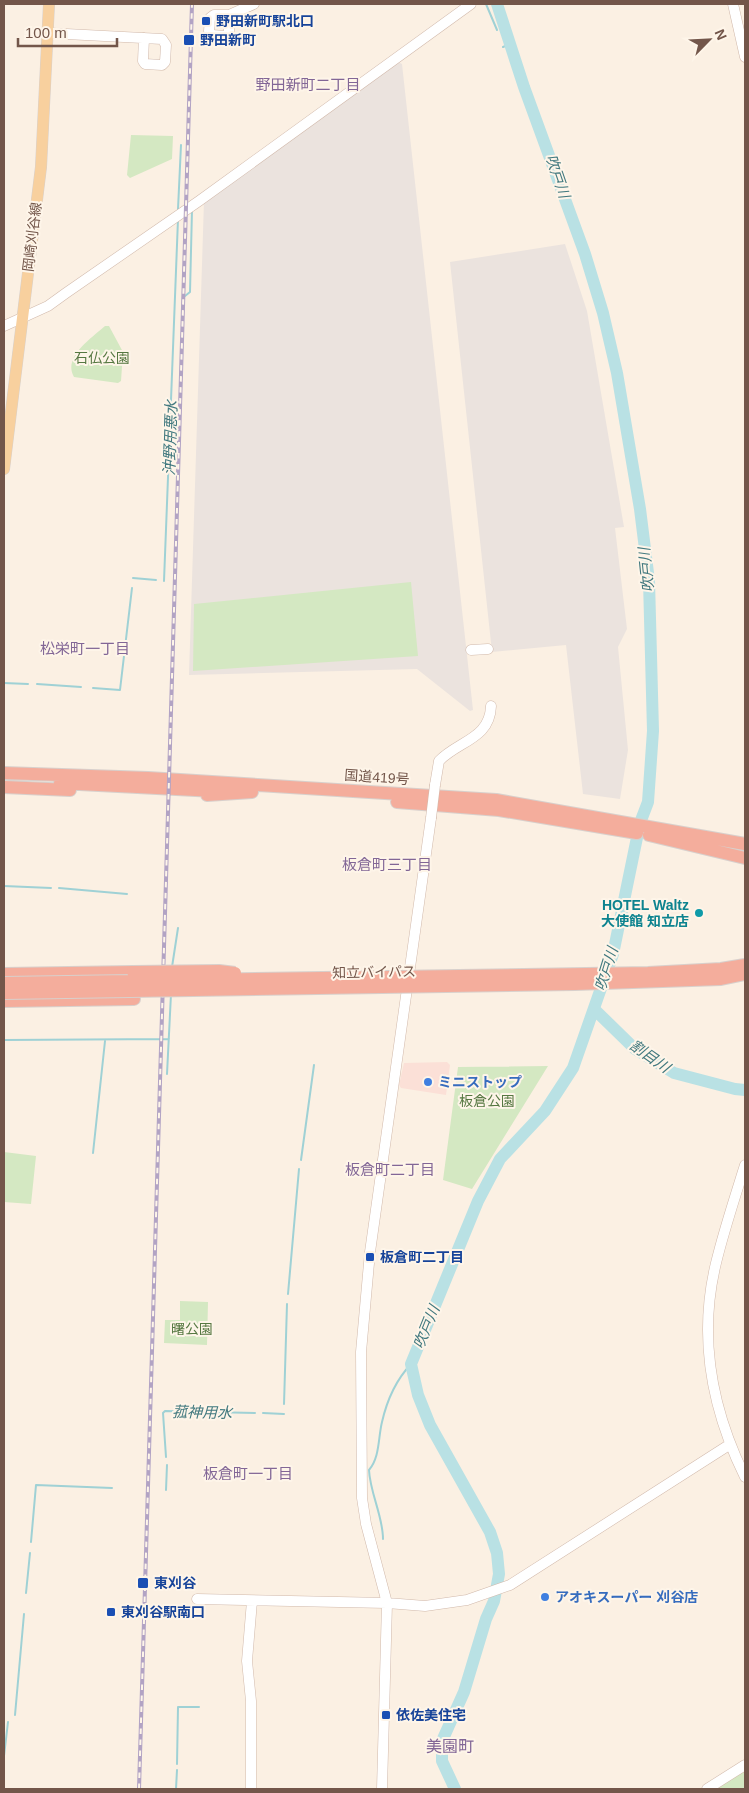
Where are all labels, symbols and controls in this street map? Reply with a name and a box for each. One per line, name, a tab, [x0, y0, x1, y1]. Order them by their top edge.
place label: 野田新町駅北口	[216, 13, 314, 29]
scale bar	[18, 15, 116, 47]
marker: 野田新町駅北口	[200, 15, 212, 27]
north arrow	[684, 15, 734, 65]
text: 100 m	[25, 24, 67, 41]
text: N	[712, 27, 730, 43]
place label: 野田新町	[200, 32, 256, 48]
marker: 野田新町	[182, 33, 196, 47]
district label: 野田新町二丁目	[255, 76, 361, 93]
water label: 吹戸川	[543, 152, 574, 202]
street label: 岡崎刈谷線	[20, 201, 44, 273]
park label: 石仏公園	[74, 350, 130, 366]
water label: 沖野用悪水	[160, 398, 180, 476]
water label: 吹戸川	[635, 545, 657, 593]
district label: 松栄町一丁目	[40, 640, 130, 657]
street label: 国道419号	[344, 767, 410, 787]
district label: 板倉町三丁目	[342, 856, 432, 873]
place label: HOTEL Waltz 大使館 知立店	[601, 897, 689, 929]
marker: HOTEL Waltz 大使館 知立店	[693, 907, 705, 919]
water label: 吹戸川	[591, 943, 621, 993]
street label: 知立バイパス	[332, 963, 416, 981]
water label: 割目川	[627, 1036, 675, 1077]
place label: ミニストップ	[438, 1074, 522, 1090]
marker: ミニストップ	[422, 1076, 434, 1088]
park label: 板倉公園	[459, 1093, 515, 1109]
district label: 板倉町二丁目	[345, 1161, 435, 1178]
place label: 板倉町二丁目	[380, 1249, 464, 1265]
marker: 板倉町二丁目	[364, 1251, 376, 1263]
water label: 吹戸川	[410, 1301, 443, 1351]
park label: 曙公園	[171, 1321, 213, 1337]
water label: 菰神用水	[172, 1403, 234, 1421]
district label: 板倉町一丁目	[203, 1465, 293, 1482]
place label: 東刈谷	[154, 1575, 197, 1591]
marker: 東刈谷	[136, 1576, 150, 1590]
place label: アオキスーパー 刈谷店	[555, 1589, 698, 1605]
marker: アオキスーパー 刈谷店	[539, 1591, 551, 1603]
place label: 東刈谷駅南口	[121, 1604, 205, 1620]
marker: 東刈谷駅南口	[105, 1606, 117, 1618]
place label: 依佐美住宅	[396, 1707, 466, 1723]
marker: 依佐美住宅	[380, 1709, 392, 1721]
district label: 美園町	[426, 1738, 474, 1755]

